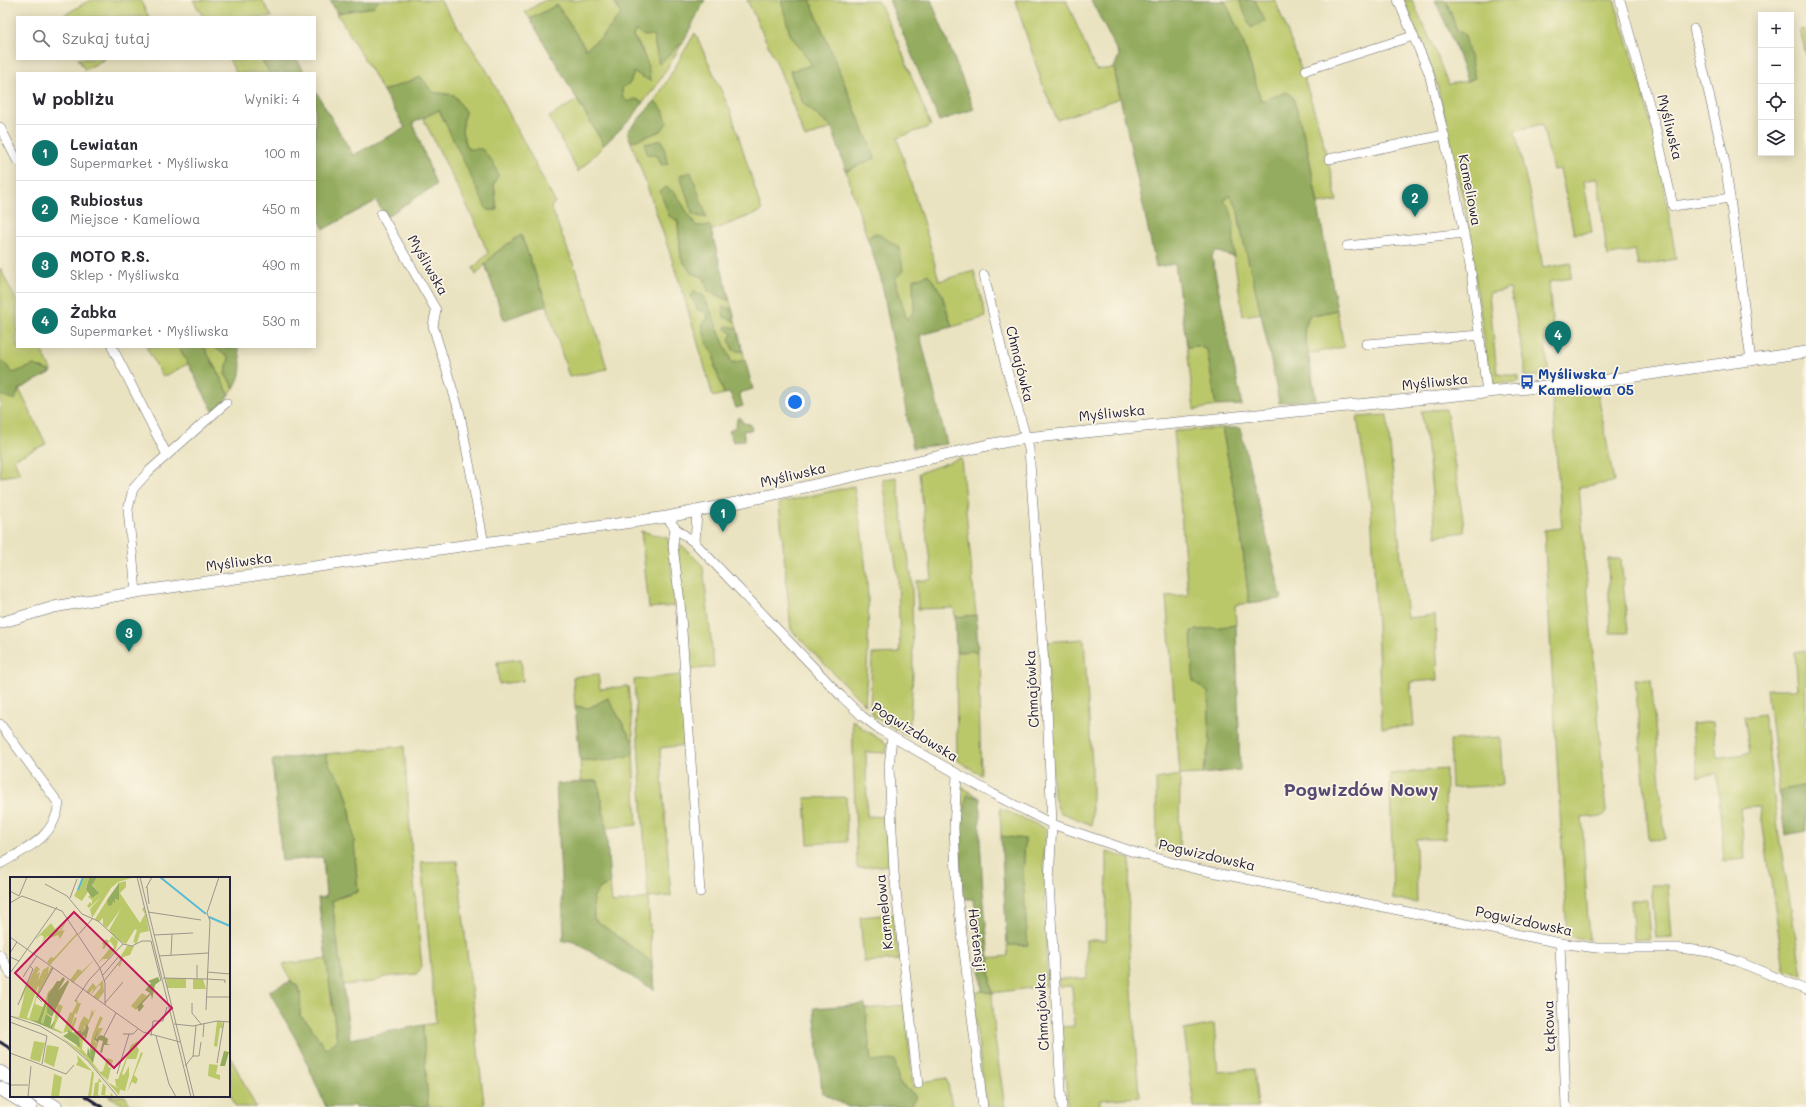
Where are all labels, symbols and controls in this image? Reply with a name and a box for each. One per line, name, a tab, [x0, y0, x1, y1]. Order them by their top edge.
map controls	[1758, 12, 1794, 156]
button: +	[1758, 12, 1794, 48]
search box	[16, 16, 316, 60]
icon: search	[30, 27, 52, 49]
text: Szukaj tutaj	[62, 28, 150, 48]
button: −	[1758, 48, 1794, 84]
button: locate	[1758, 84, 1794, 120]
text: W pobliżu	[32, 87, 114, 109]
text: Wyniki: 4	[244, 90, 300, 107]
street label: Myśliwska	[1653, 92, 1688, 162]
button: layers	[1758, 120, 1794, 156]
text: Lewiatan	[70, 134, 138, 154]
text: 1	[42, 144, 48, 161]
text: 100 m	[264, 144, 300, 161]
street label: Kameliowa	[1454, 152, 1487, 227]
text: Supermarket · Myśliwska	[70, 154, 229, 171]
pin: 2	[1402, 184, 1428, 217]
text: Rubiostus	[70, 190, 143, 210]
text: 2	[41, 200, 49, 217]
text: 450 m	[262, 200, 300, 217]
text: Miejsce · Kameliowa	[70, 210, 200, 227]
street label: Myśliwska	[403, 231, 453, 298]
text: MOTO R.S.	[70, 246, 150, 266]
text: 3	[41, 256, 49, 273]
text: 490 m	[262, 256, 300, 273]
text: Sklep · Myśliwska	[70, 266, 180, 283]
text: Żabka	[70, 302, 117, 322]
text: 4	[41, 312, 49, 329]
text: 530 m	[262, 312, 300, 329]
pin: 4	[1545, 321, 1571, 354]
text: Supermarket · Myśliwska	[70, 322, 229, 339]
street label: Chmajówka	[1002, 324, 1039, 404]
place label: Myśliwska / Kameliowa 05	[1538, 364, 1634, 399]
street label: Myśliwska	[1401, 369, 1469, 394]
bus stop icon: Myśliwska / Kameliowa 05	[1519, 374, 1535, 390]
your location	[785, 392, 805, 412]
street label: Myśliwska	[1078, 400, 1146, 425]
street label: Myśliwska	[758, 458, 828, 491]
pin: 1	[710, 499, 736, 532]
street label: Myśliwska	[204, 547, 273, 576]
pin: 3	[116, 619, 142, 652]
street label: Chmajówka	[1020, 650, 1043, 728]
street label: Pogwizdowska	[868, 697, 962, 766]
district label: Pogwizdów Nowy	[1284, 777, 1439, 801]
street label: Pogwizdowska	[1157, 834, 1257, 875]
street label: Karmelowa	[870, 874, 897, 951]
inset map	[10, 877, 230, 1097]
street label: Pogwizdowska	[1474, 901, 1574, 940]
street label: Hortensji	[964, 907, 991, 973]
street label: Chmajówka	[1030, 973, 1053, 1051]
street label: Łąkowa	[1538, 1000, 1559, 1052]

